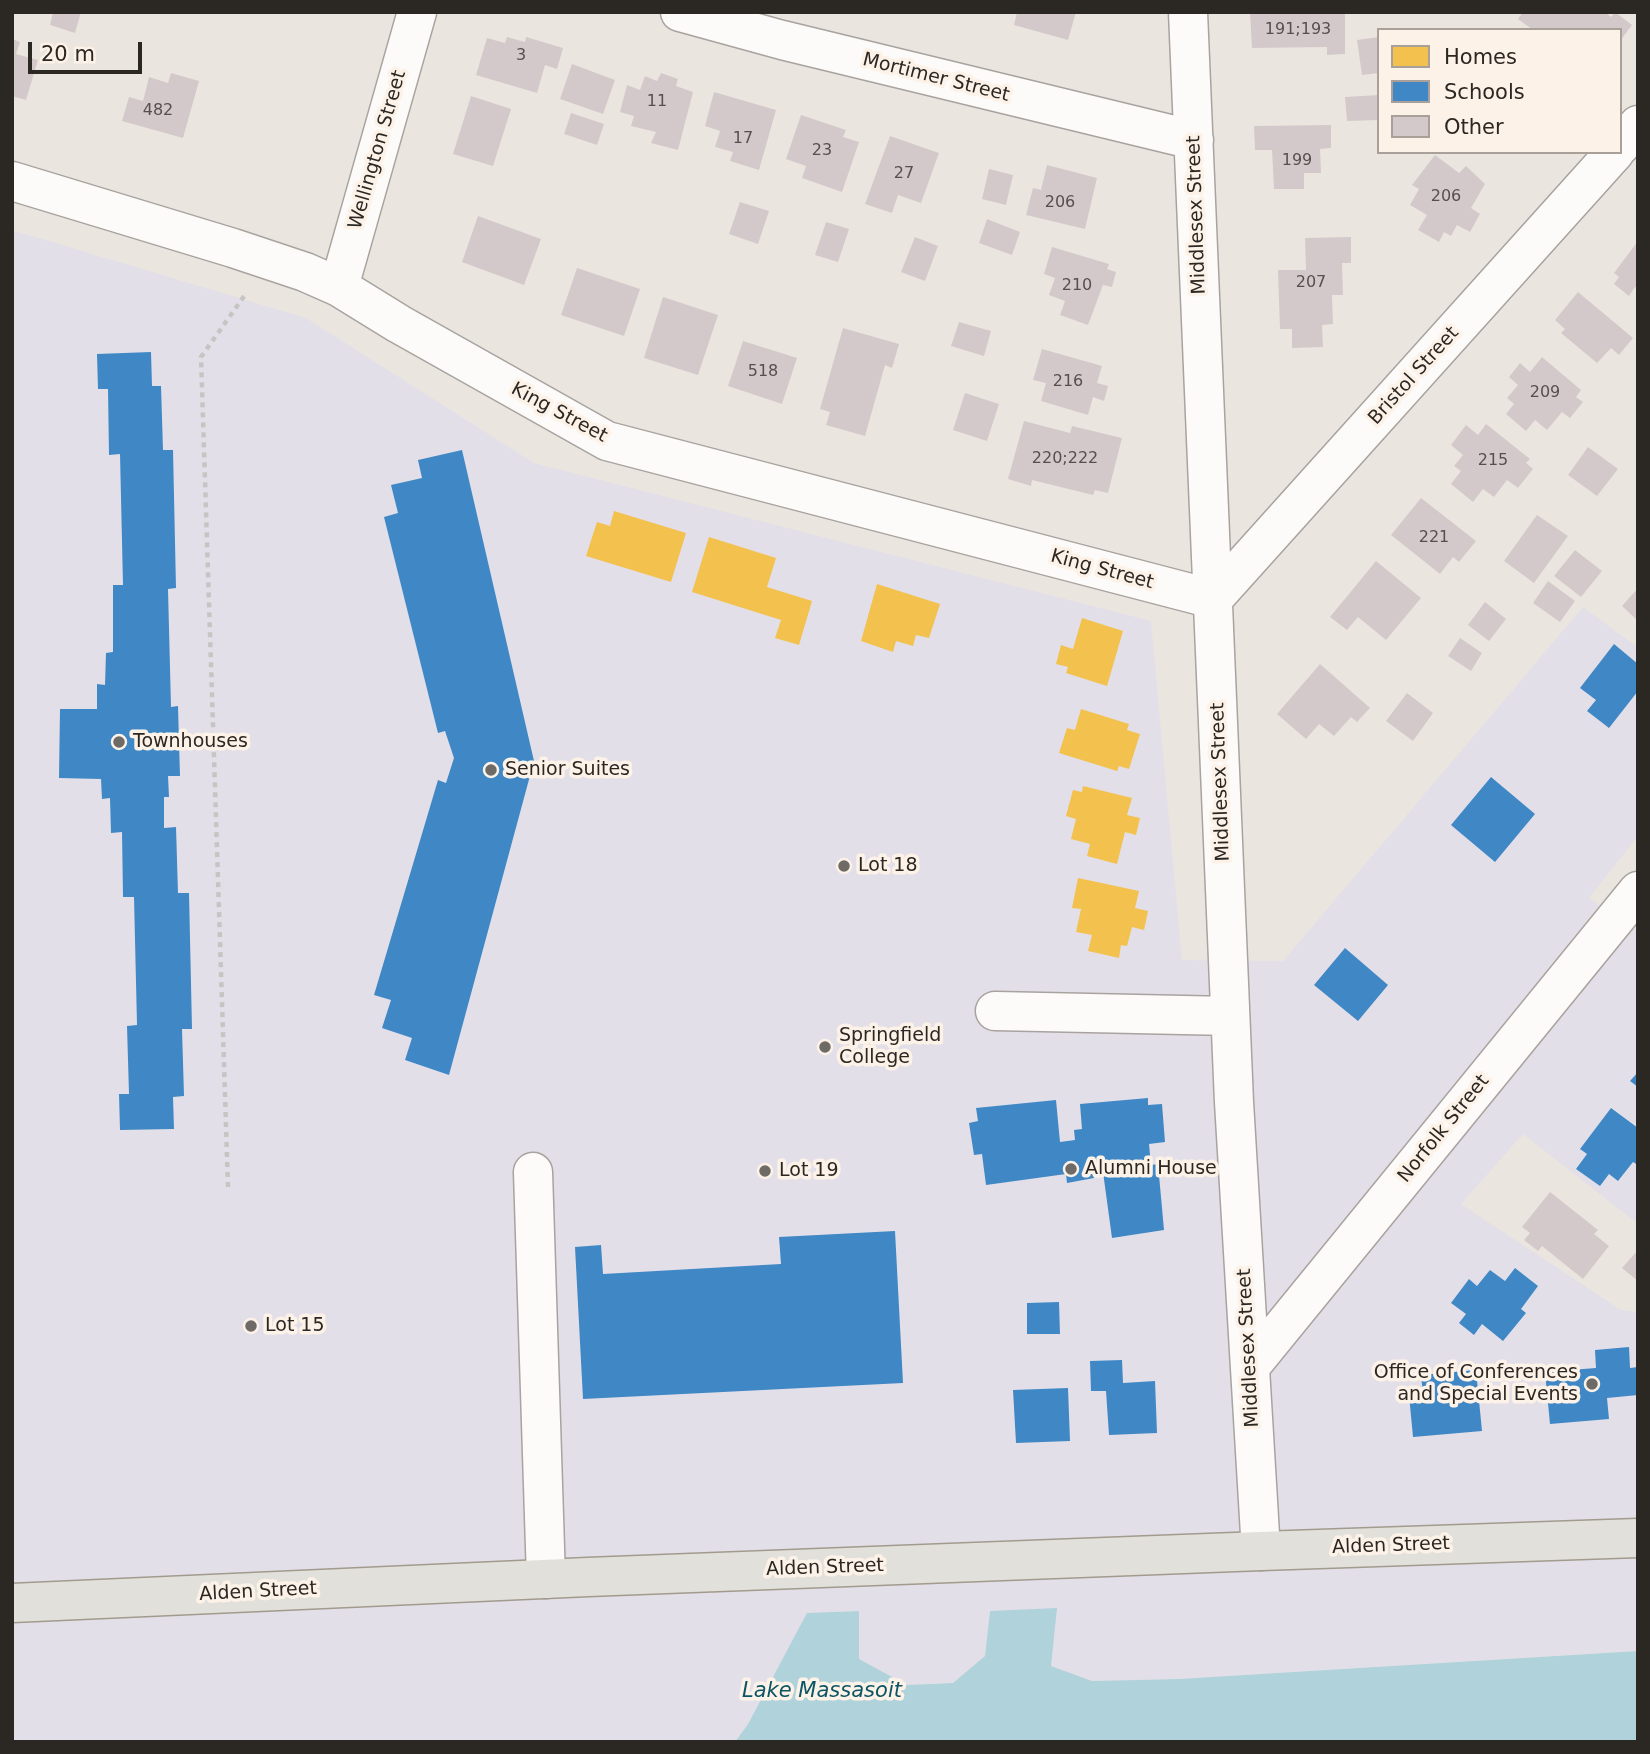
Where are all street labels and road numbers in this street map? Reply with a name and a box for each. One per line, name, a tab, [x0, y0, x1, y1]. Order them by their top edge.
street label: Mortimer Street	[860, 49, 1012, 107]
street label: Wellington Street	[344, 68, 412, 232]
street label: Middlesex Street	[1183, 135, 1211, 295]
street label: Bristol Street	[1364, 322, 1464, 430]
street label: King Street	[507, 378, 611, 448]
street label: King Street	[1048, 545, 1156, 595]
street label: Middlesex Street	[1207, 702, 1235, 862]
street label: Norfolk Street	[1394, 1071, 1494, 1187]
street label: Middlesex Street	[1233, 1268, 1265, 1428]
street label: Alden Street	[1332, 1533, 1450, 1559]
street label: Alden Street	[766, 1555, 884, 1581]
street label: Alden Street	[199, 1578, 317, 1606]

